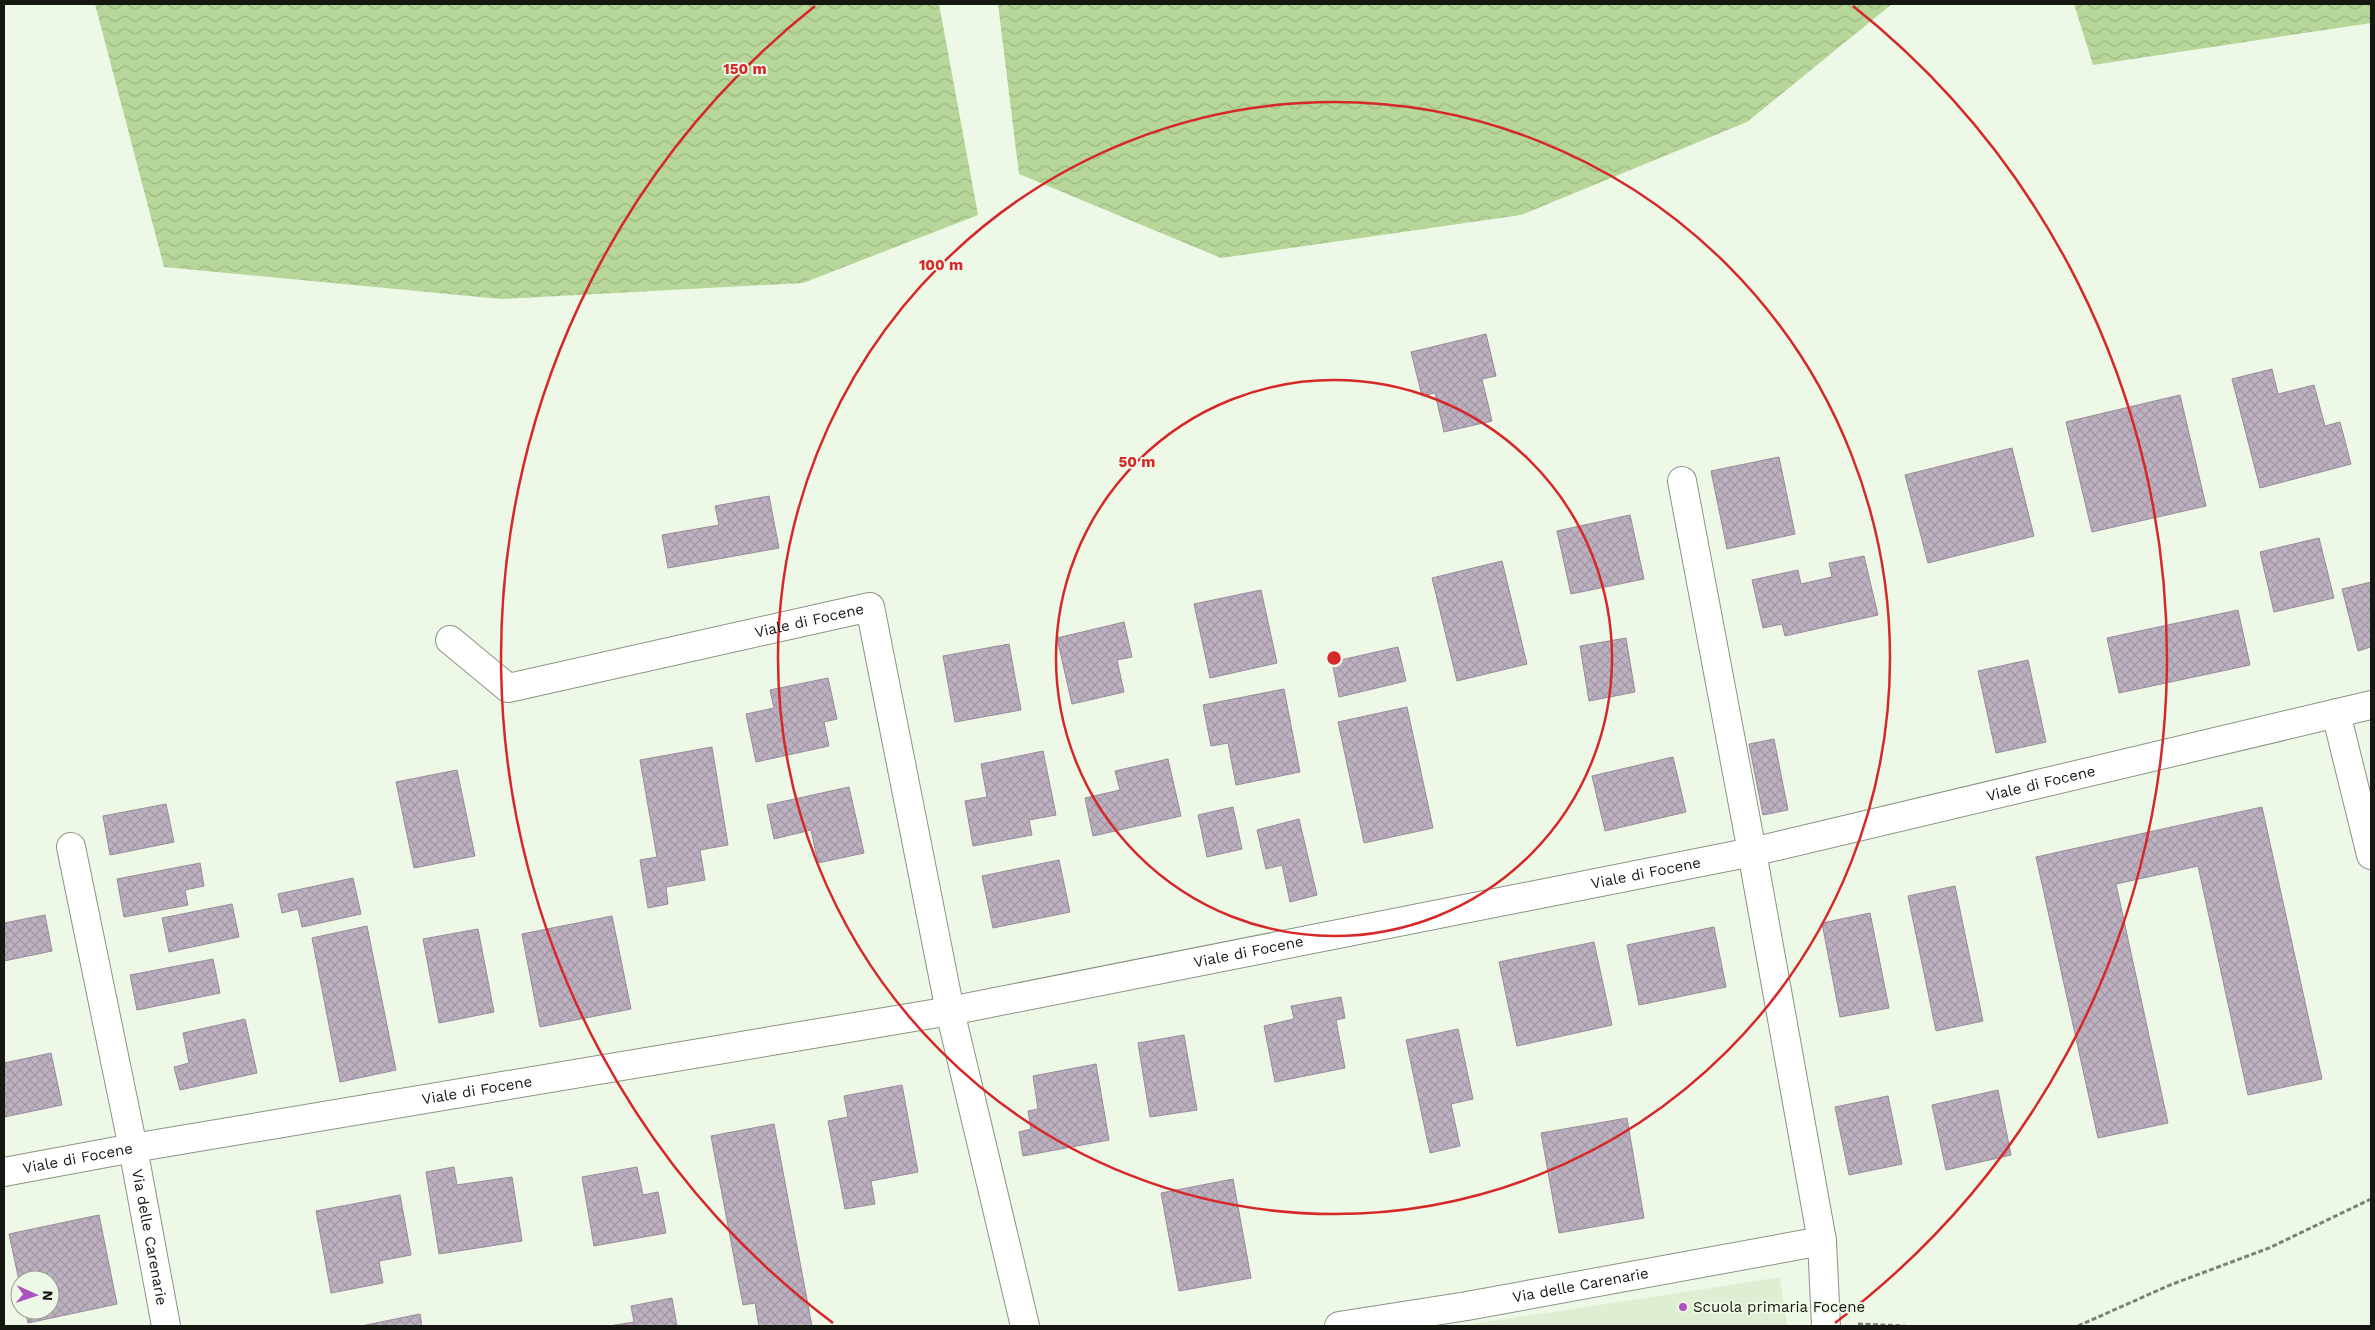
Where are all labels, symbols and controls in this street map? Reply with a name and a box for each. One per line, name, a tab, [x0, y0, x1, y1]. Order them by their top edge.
text: 150 m	[723, 60, 767, 78]
text: 100 m	[919, 256, 963, 274]
text: 50 m	[1119, 453, 1155, 471]
street label: Viale di Focene	[753, 600, 866, 642]
centre of rings	[1325, 649, 1343, 667]
street label: Viale di Focene	[1984, 762, 2097, 805]
street label: Viale di Focene	[1589, 853, 1702, 893]
street label: Viale di Focene	[1192, 932, 1305, 971]
street label: Viale di Focene	[421, 1072, 533, 1108]
street label: Viale di Focene	[21, 1139, 134, 1177]
street label: Via delle Carenarie	[128, 1168, 171, 1307]
street label: Via delle Carenarie	[1511, 1264, 1650, 1306]
north arrow	[10, 1270, 60, 1320]
text: N	[40, 1290, 56, 1301]
place label: Scuola primaria Focene	[1693, 1298, 1865, 1316]
marker: Scuola primaria Focene	[1677, 1301, 1689, 1313]

